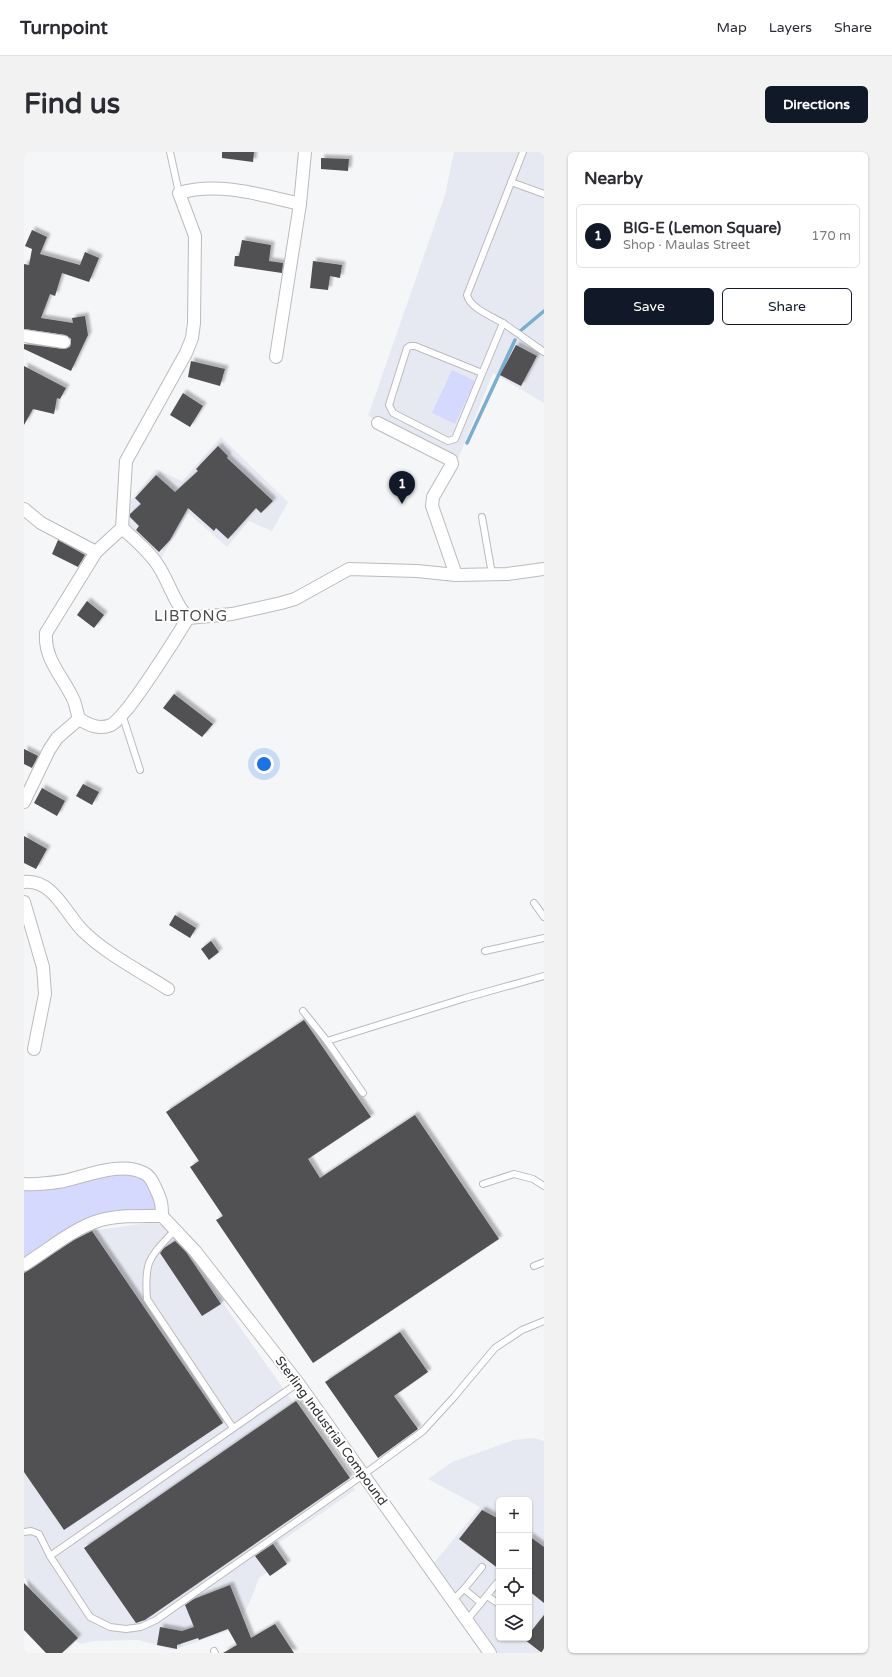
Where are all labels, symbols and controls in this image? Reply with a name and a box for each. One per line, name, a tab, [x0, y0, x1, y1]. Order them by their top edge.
text: Turnpoint	[20, 17, 108, 39]
text: Map	[717, 19, 747, 36]
text: Layers	[769, 19, 812, 36]
text: Share	[834, 19, 872, 36]
button: Directions	[765, 86, 868, 123]
text: Find us	[24, 87, 120, 121]
text: Nearby	[584, 168, 643, 189]
text: BIG-E (Lemon Square)	[623, 219, 781, 237]
text: 1	[594, 228, 602, 244]
text: 170 m	[811, 228, 851, 244]
text: Shop · Maulas Street	[623, 237, 750, 253]
button: Save	[584, 288, 714, 325]
button: Share	[722, 288, 852, 325]
pin: 1	[389, 471, 415, 504]
district label: LIBTONG	[154, 607, 228, 625]
your location	[254, 754, 274, 774]
street label: Sterling Industrial Compound	[271, 1353, 391, 1509]
map controls	[496, 1497, 532, 1641]
button: +	[496, 1497, 532, 1533]
button: −	[496, 1533, 532, 1569]
button: locate	[496, 1569, 532, 1605]
button: layers	[496, 1605, 532, 1641]

